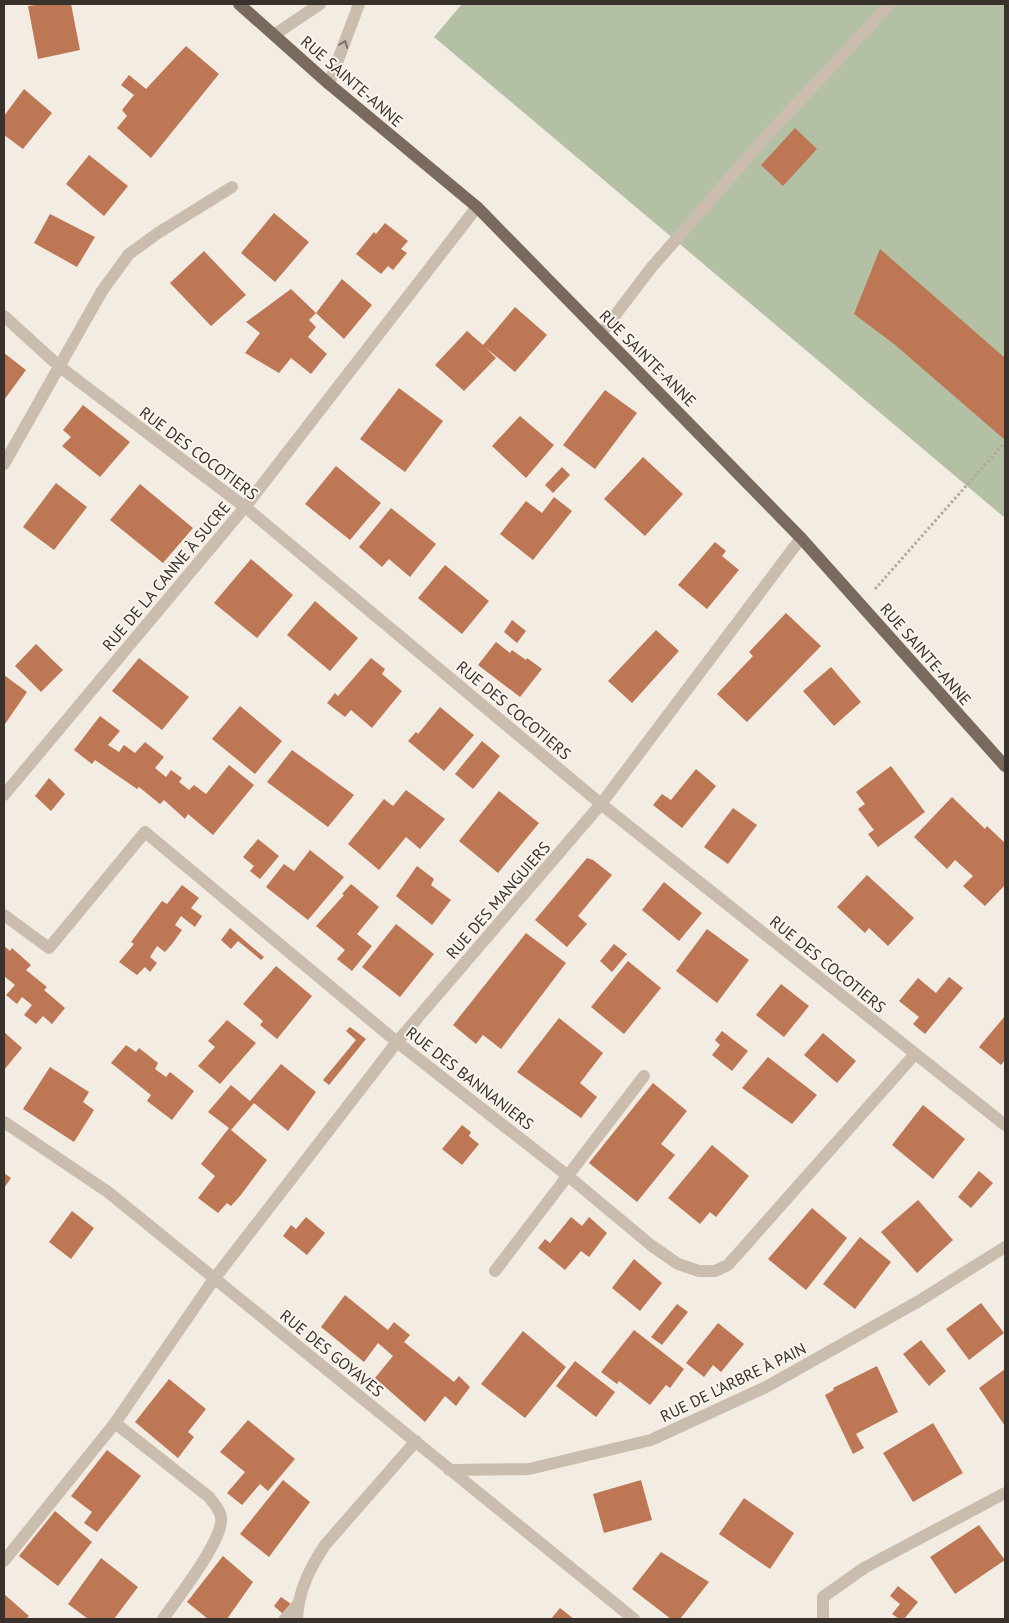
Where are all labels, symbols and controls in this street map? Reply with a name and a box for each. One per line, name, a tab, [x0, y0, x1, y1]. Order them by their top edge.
street label: RUE SAINTE-ANNE	[297, 31, 407, 131]
one-way arrow	[338, 40, 348, 48]
street label: RUE SAINTE-ANNE	[595, 305, 701, 411]
street label: RUE DES COCOTIERS	[136, 402, 262, 504]
street label: RUE DE LA CANNE À SUCRE	[98, 497, 234, 655]
street label: RUE SAINTE-ANNE	[876, 599, 976, 709]
street label: RUE DES COCOTIERS	[453, 656, 575, 764]
street label: RUE DES MANGUIERS	[442, 837, 554, 963]
street label: RUE DES COCOTIERS	[766, 911, 890, 1017]
street label: RUE DES BANNANIERS	[402, 1022, 538, 1134]
street label: RUE DES GOYAVES	[276, 1305, 388, 1401]
street label: RUE DE L'ARBRE À PAIN	[657, 1338, 809, 1426]

